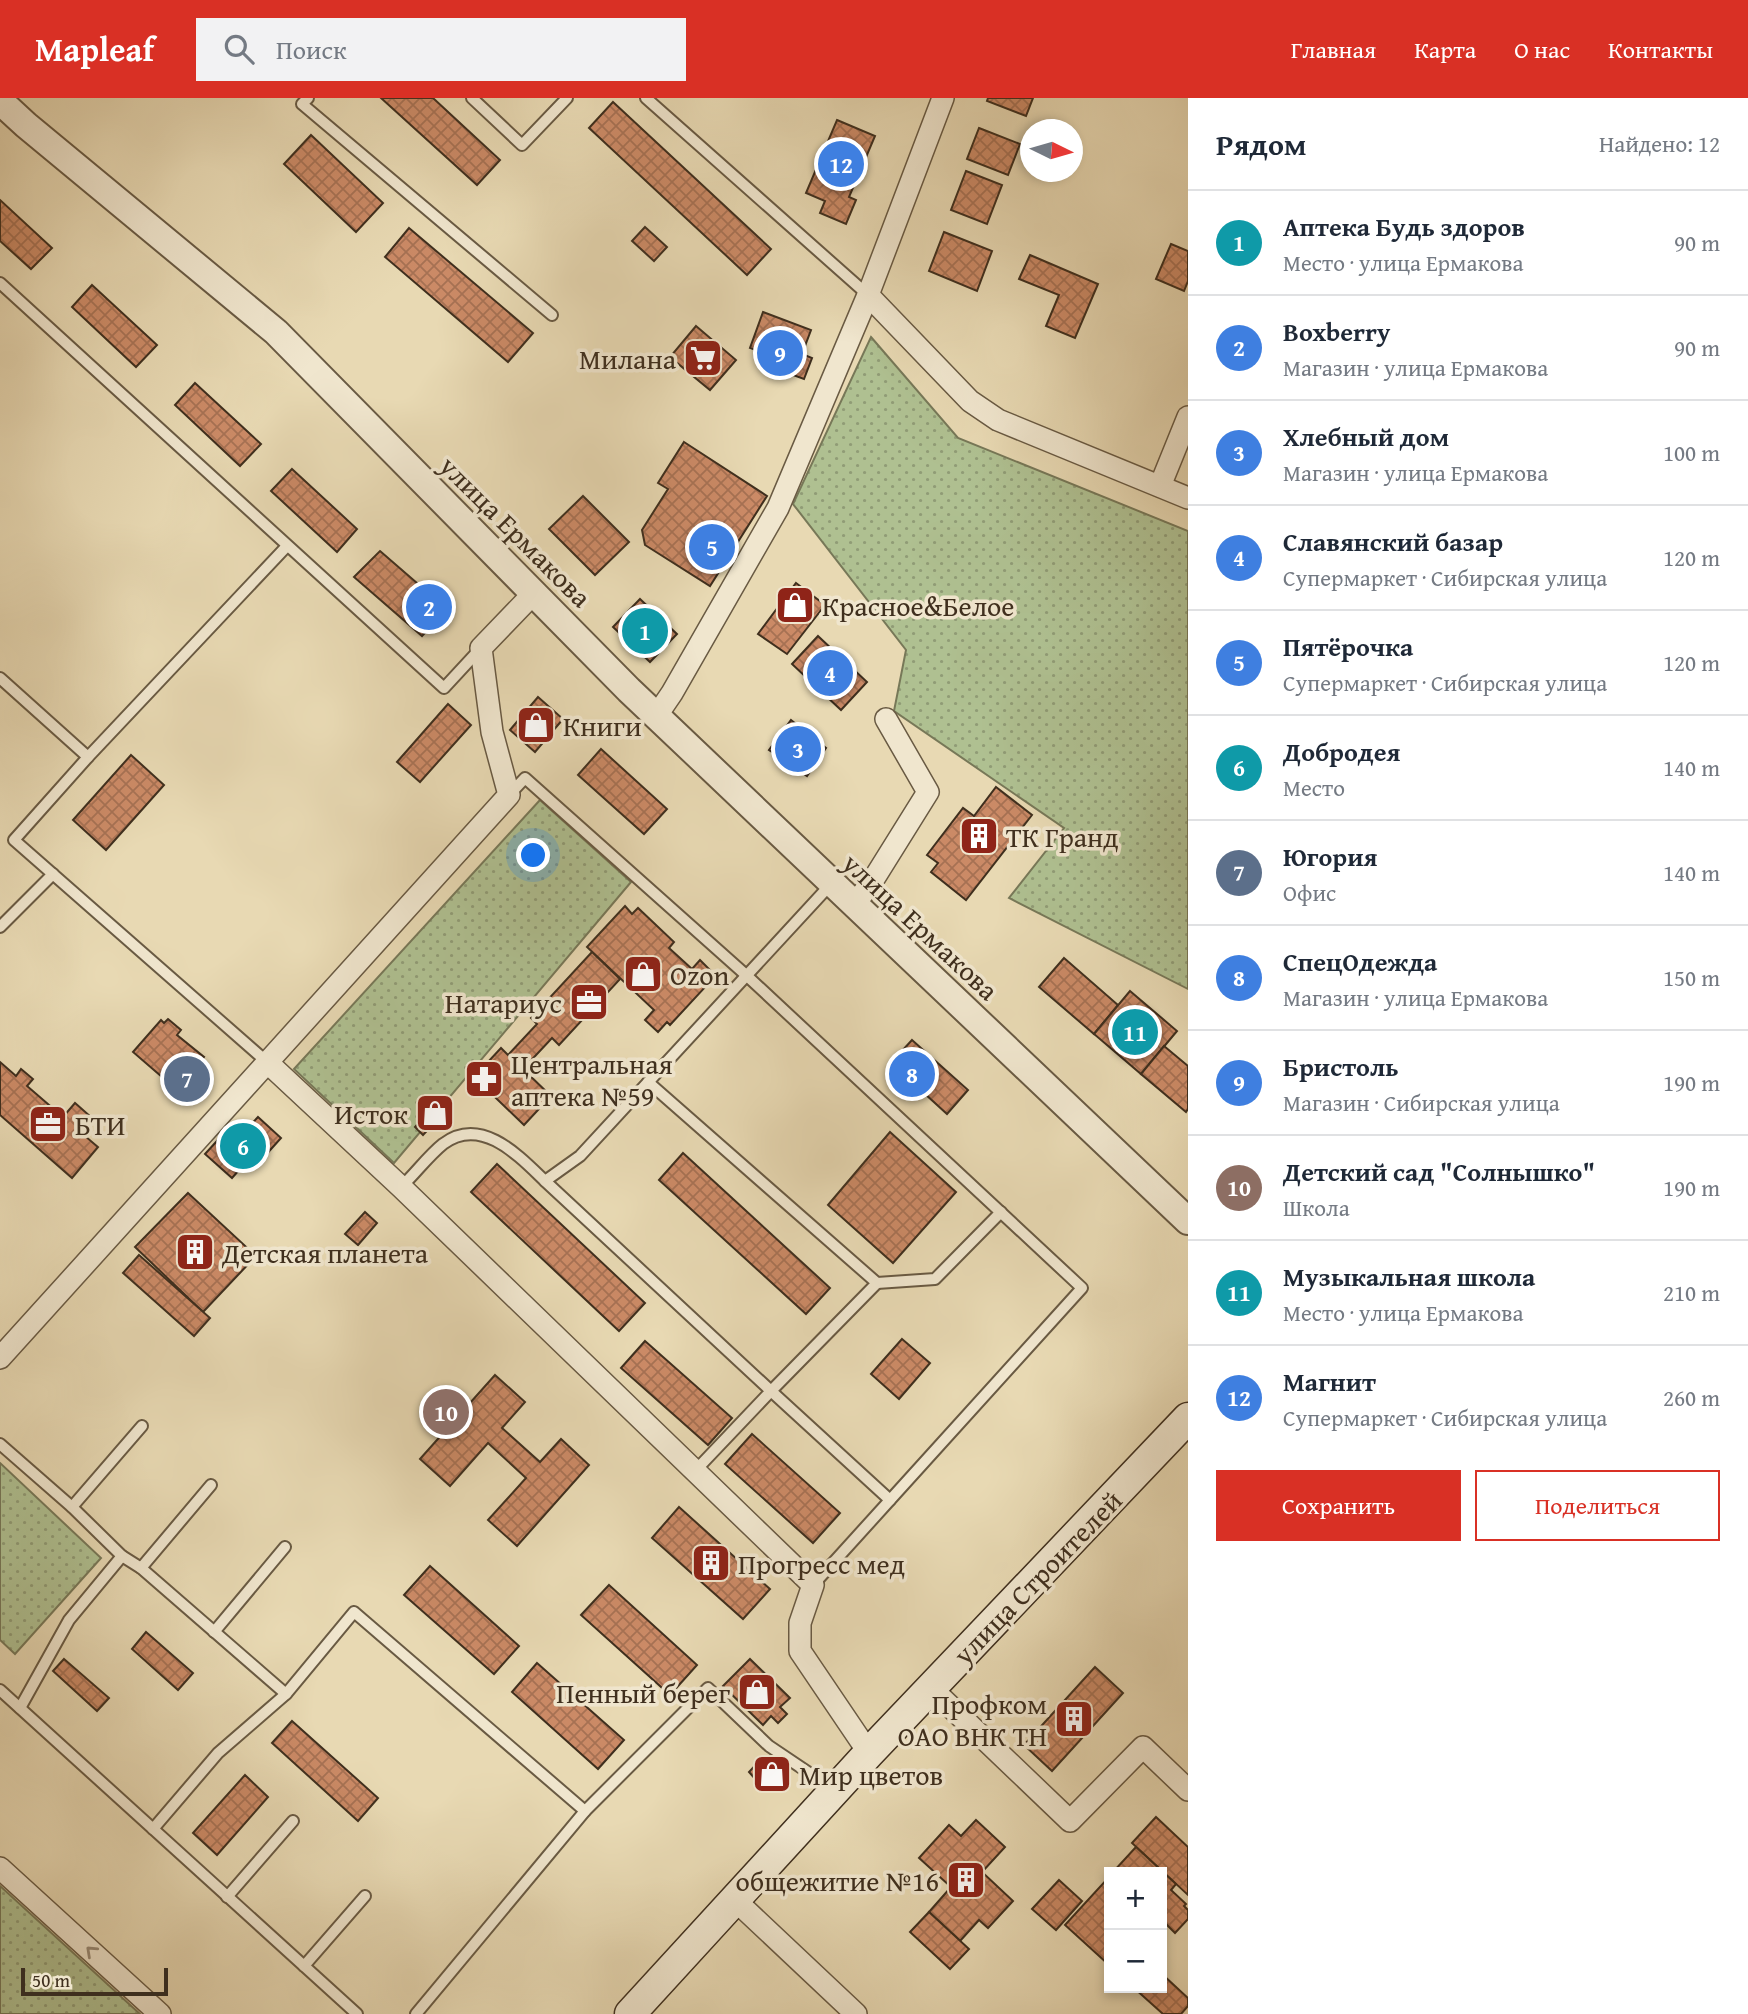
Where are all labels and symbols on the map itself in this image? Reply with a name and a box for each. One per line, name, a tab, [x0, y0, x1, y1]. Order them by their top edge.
north arrow	[1020, 119, 1083, 182]
pin: 12	[818, 138, 864, 190]
pin: 9	[757, 327, 803, 379]
supermarket icon: Милана	[682, 337, 724, 379]
place label: Милана	[579, 338, 677, 379]
street label: улица Ермакова	[430, 445, 602, 617]
pin: 5	[689, 521, 735, 573]
pin: 2	[406, 581, 452, 633]
shop icon: Красное&Белое	[774, 584, 816, 626]
place label: Красное&Белое	[822, 585, 1015, 626]
pin: 1	[622, 605, 668, 657]
pin: 4	[807, 647, 853, 699]
shop icon: Книги	[515, 704, 557, 746]
place label: Книги	[563, 705, 642, 746]
pin: 3	[775, 723, 821, 775]
building icon: ТК Гранд	[958, 815, 1000, 857]
place label: ТК Гранд	[1006, 816, 1119, 857]
your location	[516, 838, 550, 872]
street label: улица Ермакова	[833, 842, 1009, 1010]
shop icon: Ozon	[622, 953, 664, 995]
place label: Ozon	[670, 954, 730, 995]
office icon: Натариус	[568, 981, 610, 1023]
place label: Натариус	[445, 982, 562, 1023]
pin: 11	[1112, 1006, 1158, 1058]
place label: Центральная аптека №59	[511, 1043, 673, 1116]
pin: 8	[889, 1048, 935, 1100]
pin: 7	[164, 1053, 210, 1105]
pharmacy icon: Центральная аптека №59	[463, 1058, 505, 1100]
shop icon: Исток	[414, 1092, 456, 1134]
place label: Исток	[334, 1093, 408, 1134]
office icon: БТИ	[27, 1103, 69, 1145]
place label: БТИ	[75, 1104, 125, 1145]
pin: 6	[220, 1120, 266, 1172]
building icon: Детская планета	[174, 1231, 216, 1273]
place label: Детская планета	[221, 1232, 429, 1273]
pin: 10	[423, 1386, 469, 1438]
street label: улица Строителей	[942, 1481, 1131, 1674]
building icon: Прогресс мед	[690, 1542, 732, 1584]
place label: Прогресс мед	[738, 1543, 905, 1584]
shop icon: Пенный берег	[736, 1671, 778, 1713]
place label: Пенный берег	[556, 1672, 730, 1713]
place label: Профком ОАО ВНК ТН	[898, 1683, 1047, 1756]
building icon: Профком ОАО ВНК ТН	[1053, 1698, 1095, 1740]
shop icon: Мир цветов	[751, 1753, 793, 1795]
place label: Мир цветов	[799, 1754, 943, 1795]
building icon: общежитие №16	[945, 1859, 987, 1901]
place label: общежитие №16	[736, 1860, 939, 1901]
one-way arrow	[86, 1947, 99, 1960]
scale bar	[21, 1965, 168, 1997]

